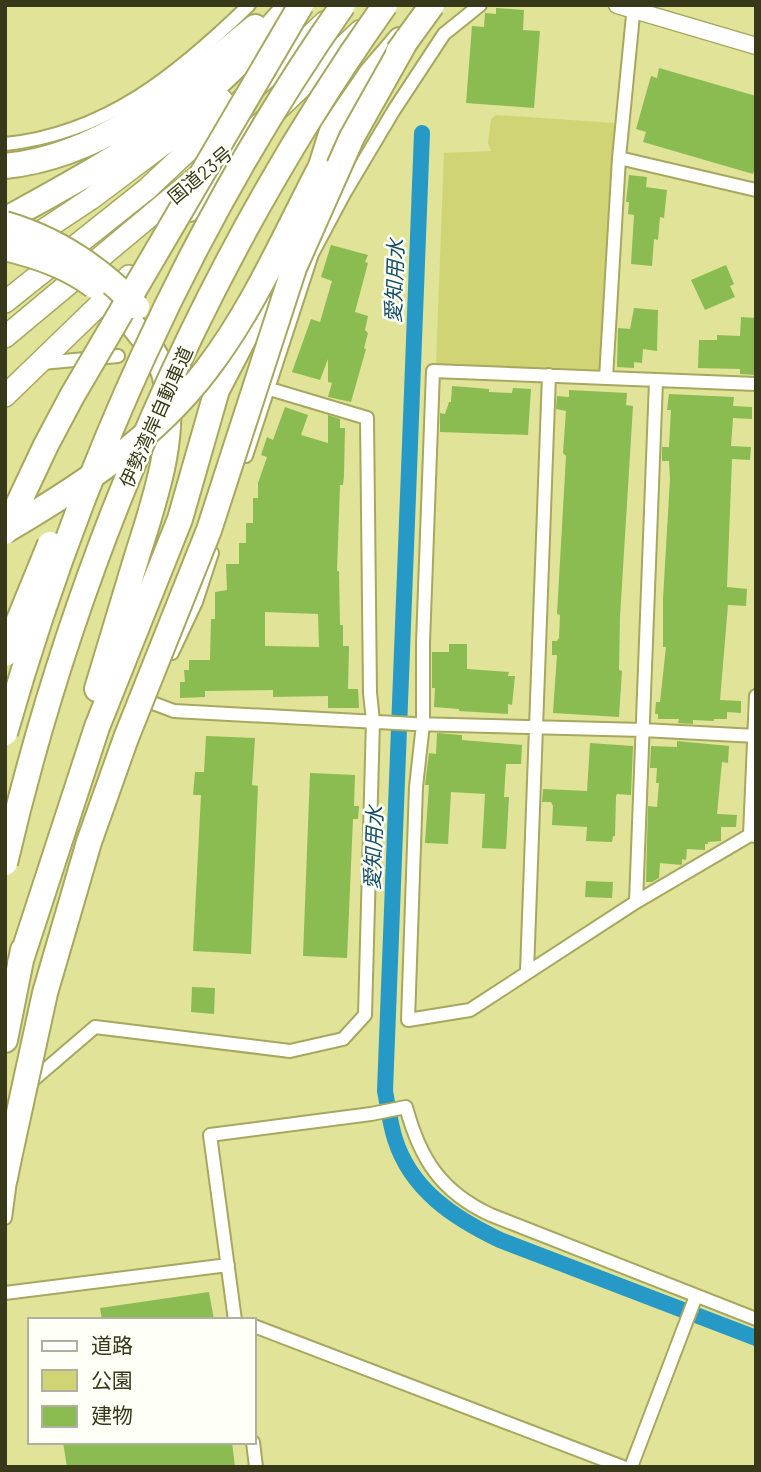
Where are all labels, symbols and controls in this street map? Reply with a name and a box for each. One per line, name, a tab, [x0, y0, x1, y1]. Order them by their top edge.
street label: 国道23号	[163, 141, 237, 208]
water label: 愛知用水	[380, 237, 408, 323]
street label: 伊勢湾岸自動車道	[114, 343, 197, 491]
water label: 愛知用水	[359, 804, 387, 890]
legend	[28, 1318, 256, 1444]
text: 道路	[91, 1332, 133, 1357]
text: 公園	[91, 1367, 133, 1392]
text: 建物	[91, 1402, 133, 1427]

